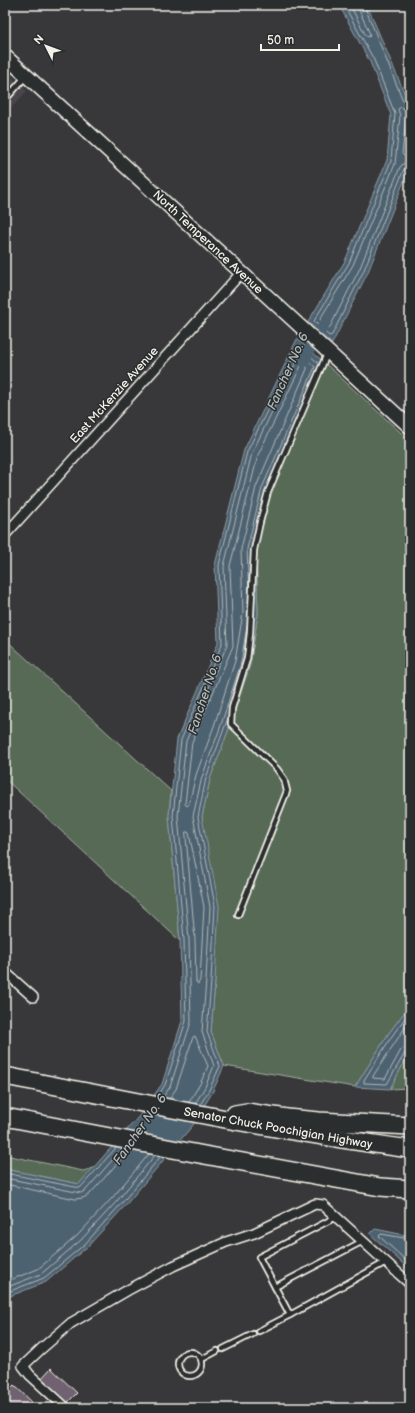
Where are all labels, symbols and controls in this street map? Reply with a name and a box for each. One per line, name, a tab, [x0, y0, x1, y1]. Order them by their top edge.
north arrow	[26, 26, 66, 66]
scale bar	[261, 26, 339, 52]
text: N	[31, 32, 47, 47]
text: 50 m	[267, 33, 294, 48]
street label: North Temperance Avenue	[149, 187, 266, 297]
water label: Fancher No. 6	[264, 330, 312, 412]
street label: East McKenzie Avenue	[67, 344, 162, 447]
water label: Fancher No. 6	[185, 652, 225, 736]
water label: Fancher No. 6	[110, 1091, 170, 1168]
street label: Senator Chuck Poochigian Highway	[182, 1105, 374, 1153]

